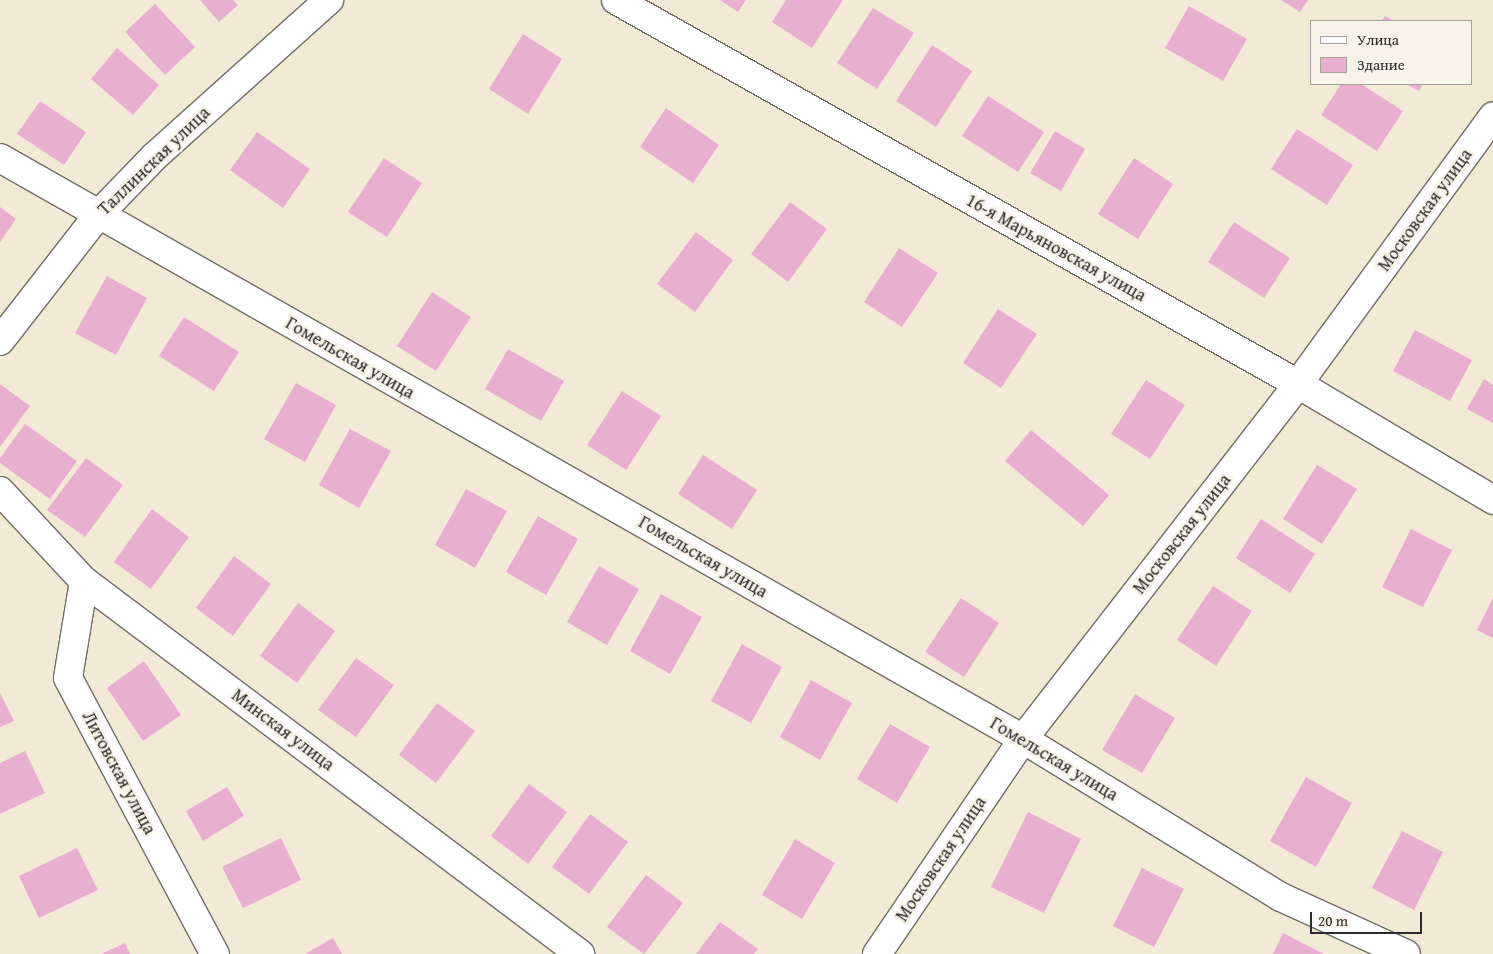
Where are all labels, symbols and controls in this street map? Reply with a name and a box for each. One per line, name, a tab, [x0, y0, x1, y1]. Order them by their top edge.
legend	[1310, 20, 1473, 85]
text: Улица	[1357, 29, 1399, 50]
text: Здание	[1357, 54, 1405, 75]
street label: Таллинская улица	[94, 102, 214, 220]
street label: Московская улица	[1373, 144, 1477, 276]
street label: 16-я Марьяновская улица	[962, 189, 1150, 307]
street label: Гомельская улица	[282, 312, 418, 404]
street label: Московская улица	[1128, 470, 1236, 598]
street label: Гомельская улица	[635, 511, 771, 603]
street label: Минская улица	[227, 684, 339, 776]
street label: Литовская улица	[77, 708, 161, 838]
street label: Гомельская улица	[986, 712, 1122, 806]
street label: Московская улица	[891, 792, 991, 926]
scale bar	[1313, 902, 1426, 934]
text: 20 m	[1318, 910, 1348, 931]

